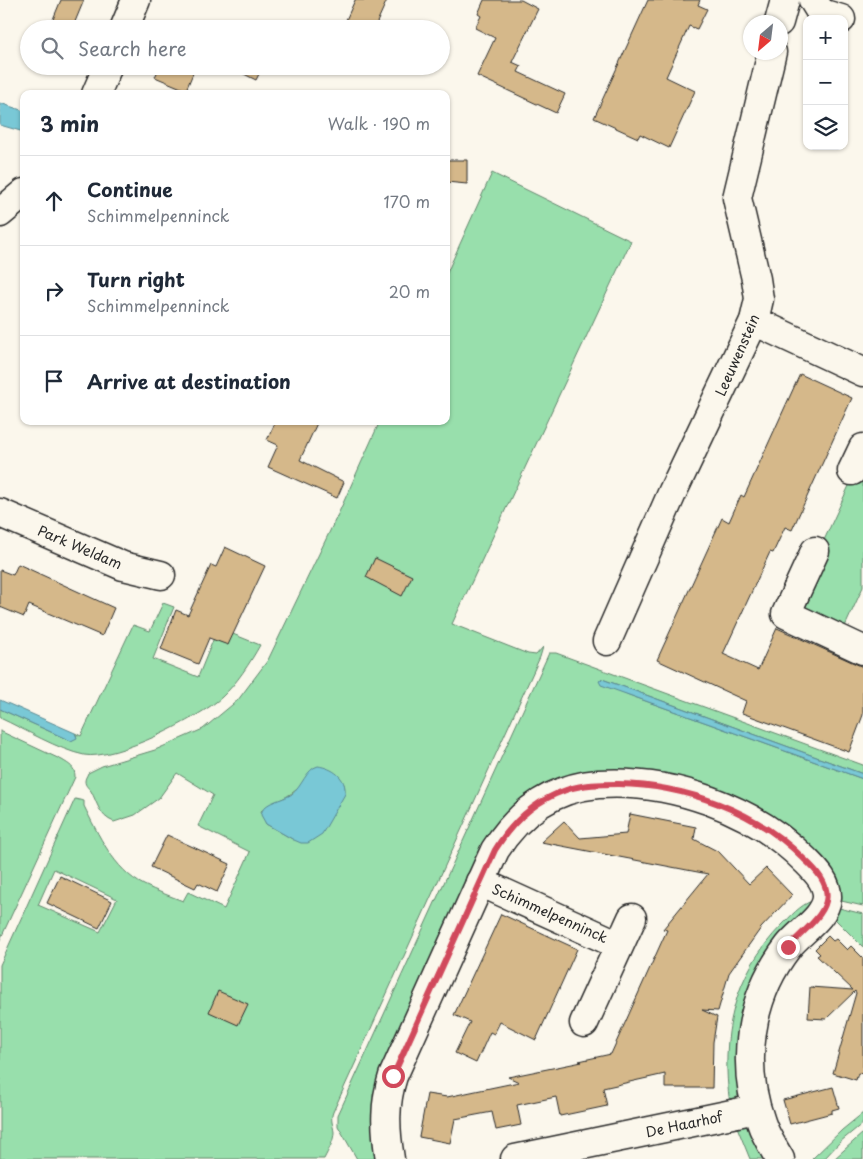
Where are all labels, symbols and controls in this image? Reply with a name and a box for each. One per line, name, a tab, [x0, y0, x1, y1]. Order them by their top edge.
north arrow	[743, 15, 788, 60]
map controls	[803, 15, 848, 150]
button: +	[803, 15, 848, 60]
search box	[20, 20, 450, 75]
icon: search	[38, 34, 66, 62]
text: Search here	[78, 34, 187, 62]
button: −	[803, 60, 848, 105]
button: layers	[803, 105, 848, 150]
text: 3 min	[40, 107, 99, 139]
text: Walk · 190 m	[328, 111, 430, 135]
text: Continue	[87, 175, 173, 203]
icon: ahead	[40, 187, 68, 215]
text: 170 m	[384, 189, 430, 213]
text: Schimmelpenninck	[87, 203, 230, 227]
text: Turn right	[87, 265, 185, 293]
icon: right	[40, 277, 68, 305]
text: 20 m	[389, 279, 430, 303]
text: Schimmelpenninck	[87, 293, 230, 317]
street label: Leeuwenstein	[710, 311, 764, 399]
icon: arrive	[40, 367, 68, 395]
text: Arrive at destination	[87, 367, 291, 395]
street label: Park Weldam	[35, 520, 125, 574]
street label: Schimmelpenninck	[489, 878, 612, 948]
route end	[777, 936, 800, 959]
route start	[382, 1065, 405, 1088]
street label: De Haarhof	[644, 1105, 726, 1142]

